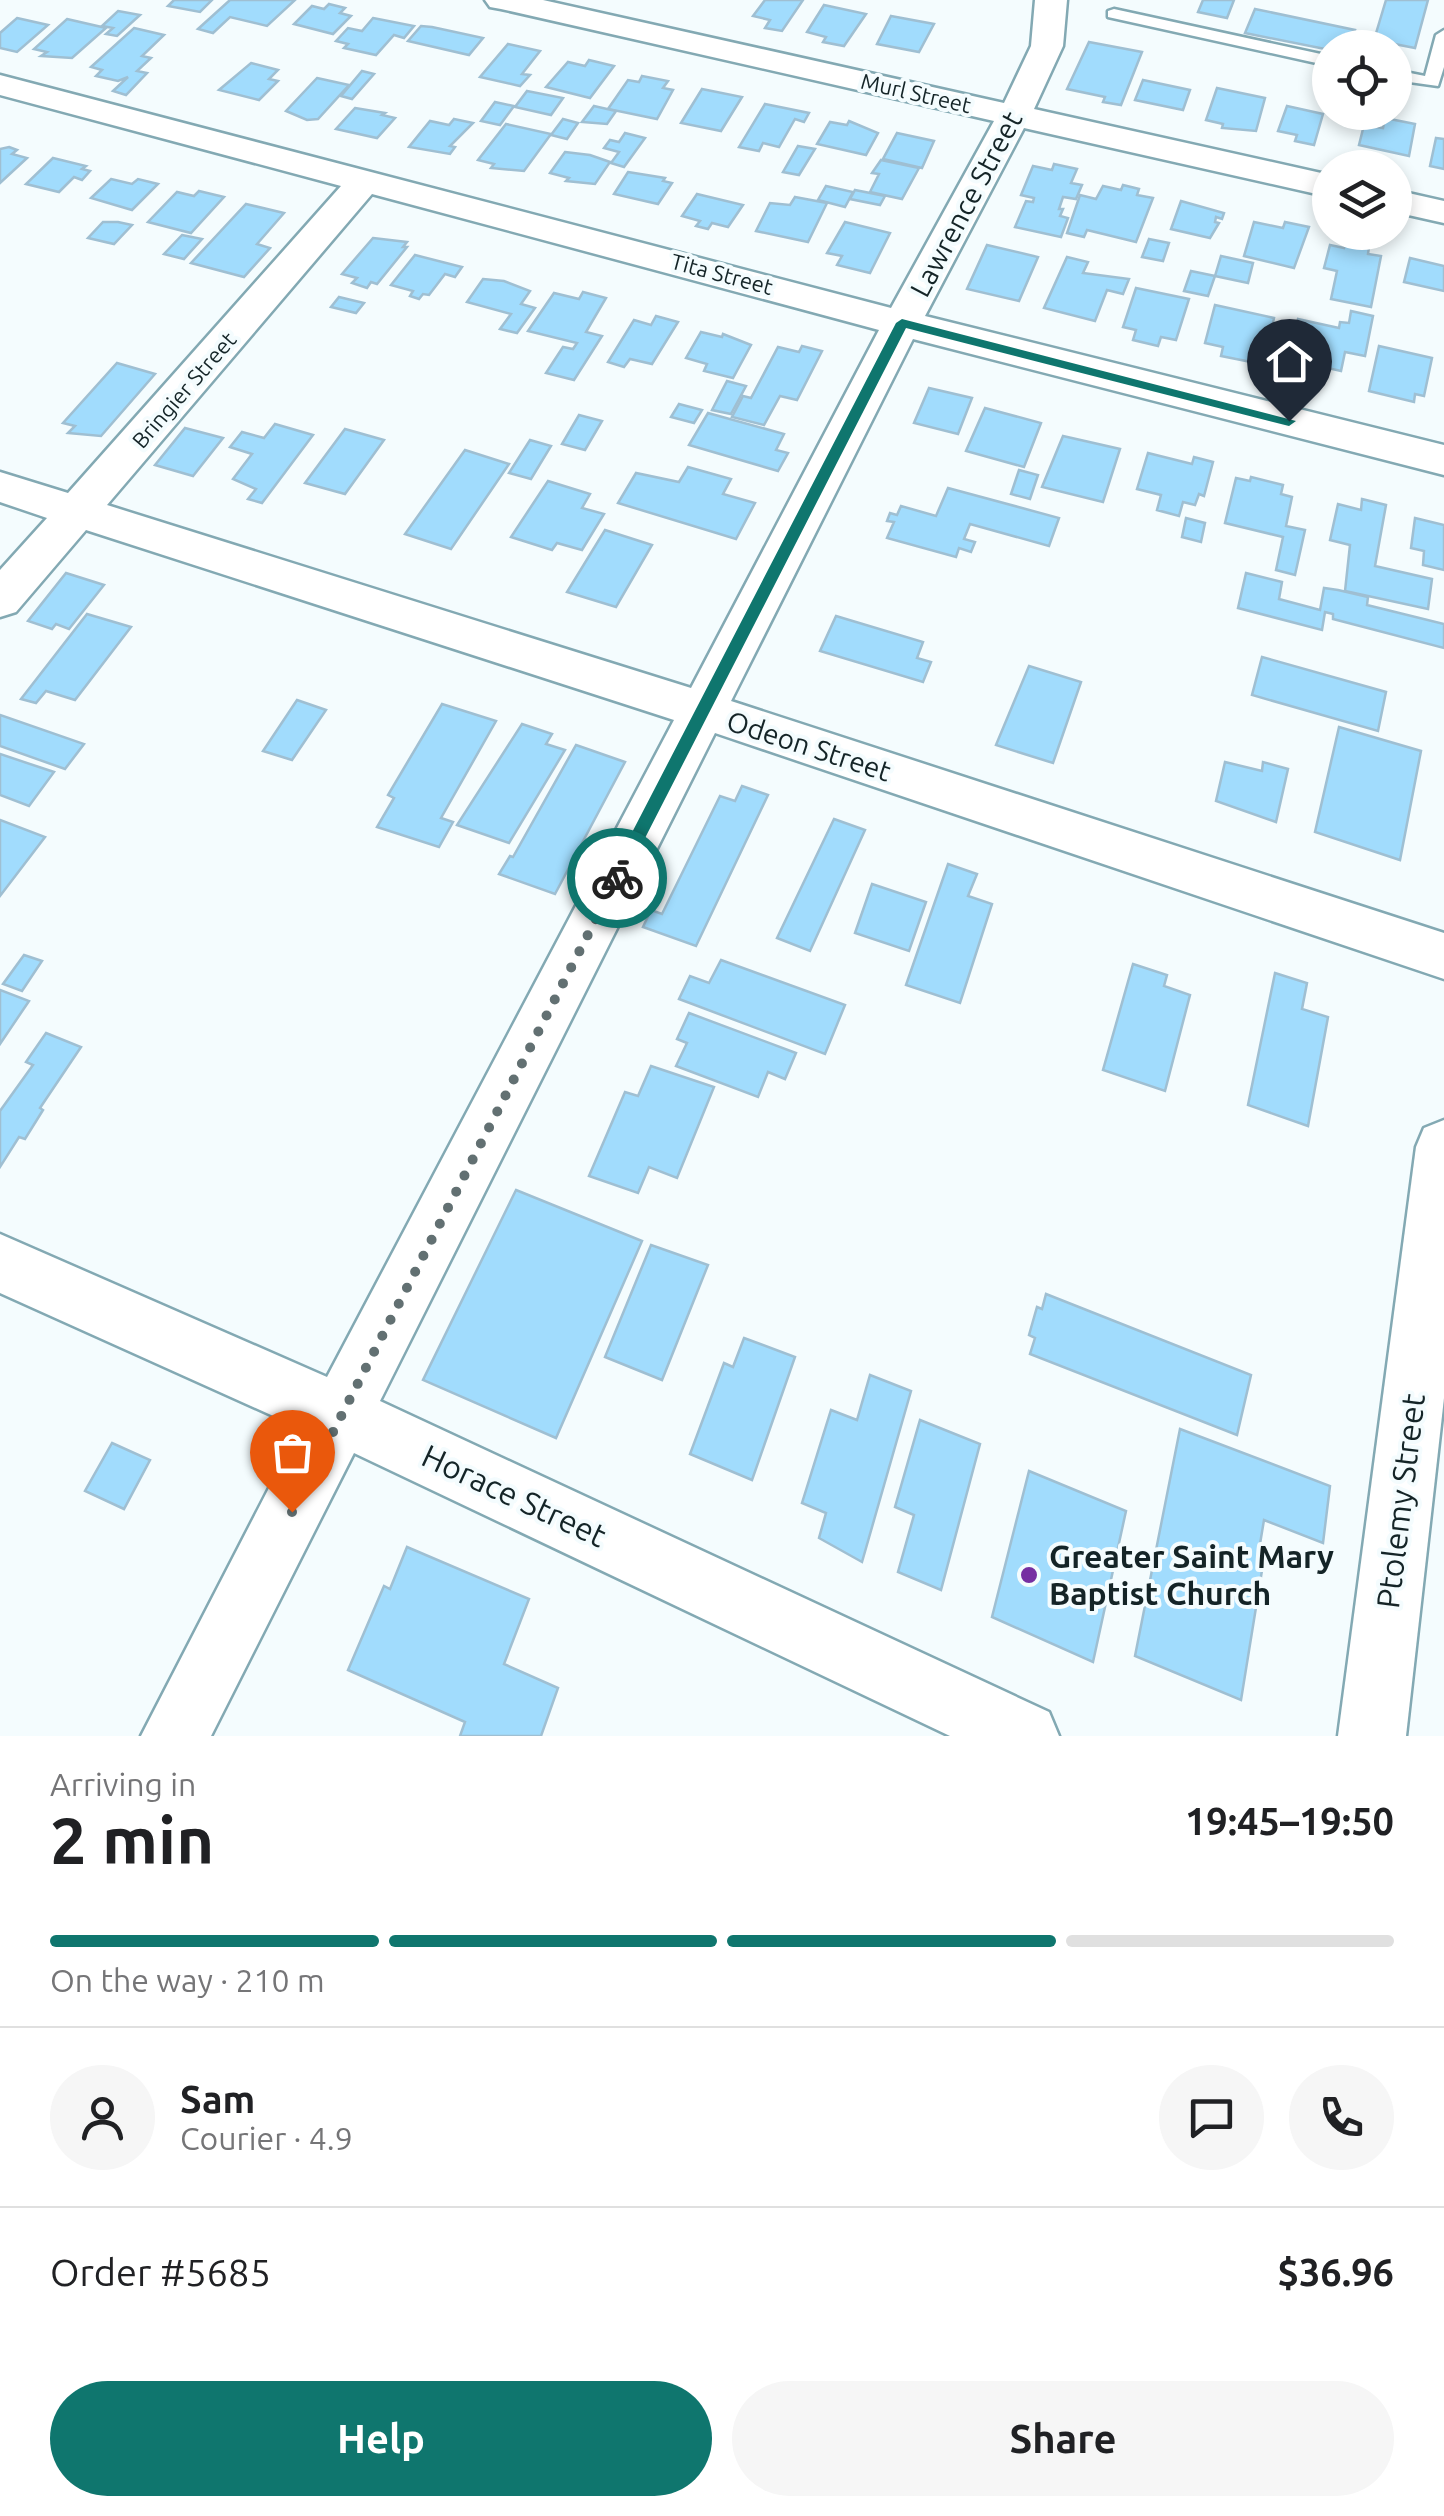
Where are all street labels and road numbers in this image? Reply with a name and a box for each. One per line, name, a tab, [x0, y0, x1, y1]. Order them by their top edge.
street label: Murl Street	[859, 68, 974, 117]
street label: Lawrence Street	[904, 106, 1027, 302]
street label: Tita Street	[668, 248, 776, 299]
street label: Bringier Street	[127, 326, 241, 453]
street label: Odeon Street	[723, 704, 895, 787]
street label: Ptolemy Street	[1369, 1391, 1431, 1610]
street label: Horace Street	[417, 1437, 612, 1554]

